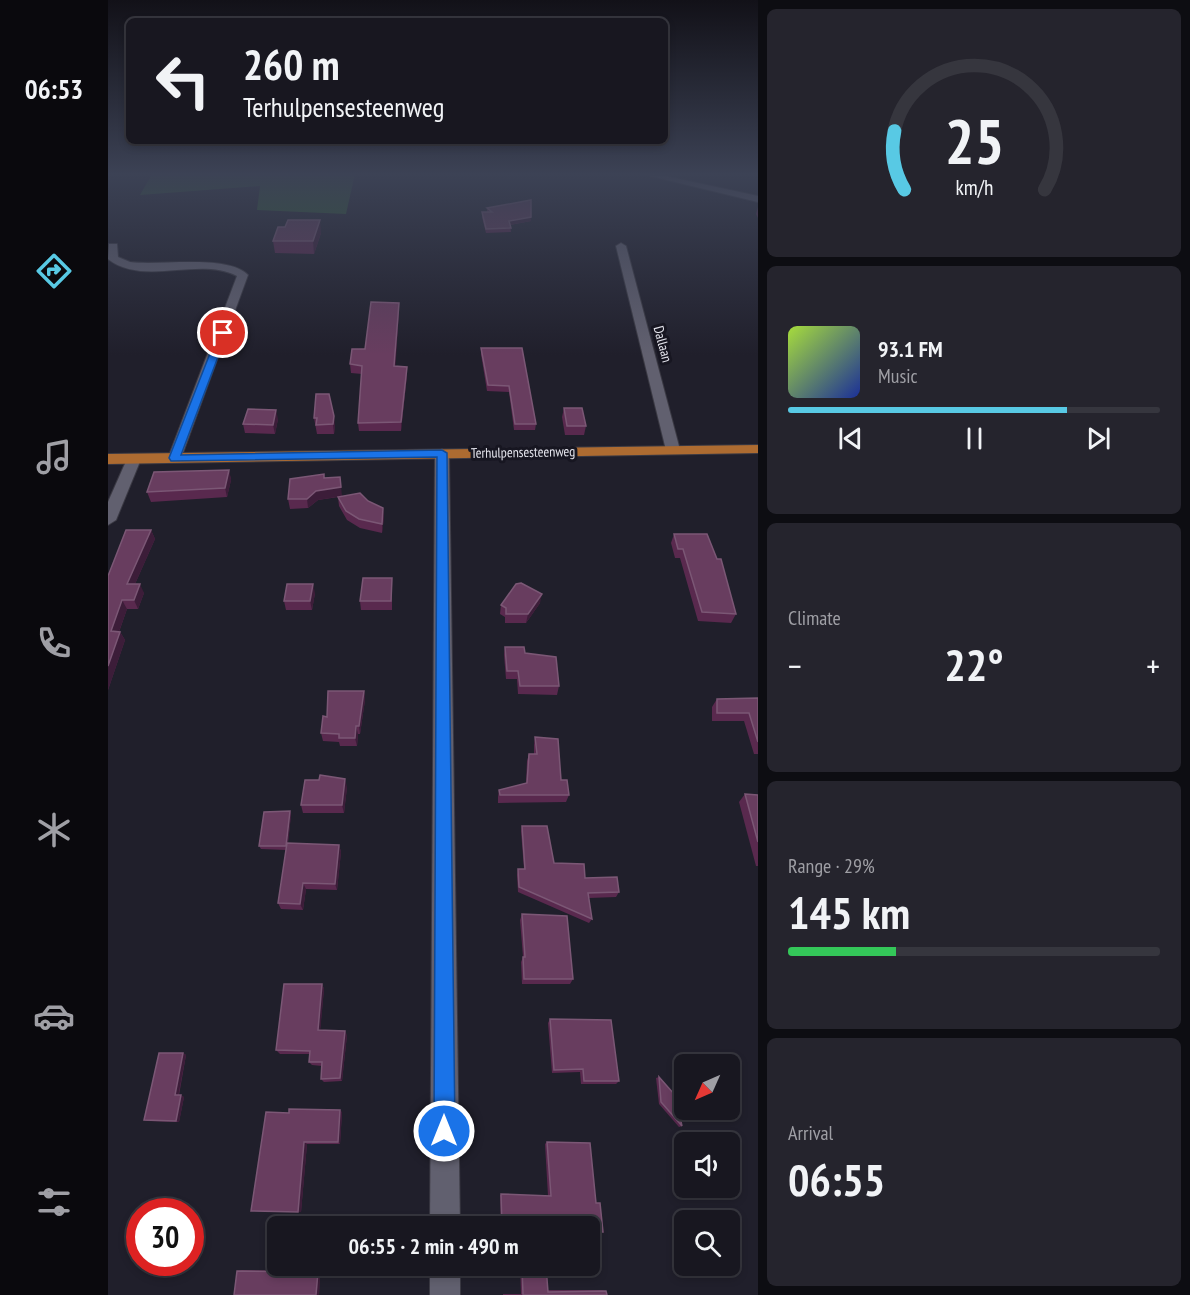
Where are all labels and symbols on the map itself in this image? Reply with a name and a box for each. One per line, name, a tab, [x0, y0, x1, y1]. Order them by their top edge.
pin	[197, 307, 248, 358]
street label: Dallaan	[650, 324, 676, 364]
street label: Terhulpensesteenweg	[471, 442, 575, 462]
north arrow	[674, 1054, 740, 1120]
position arrow	[412, 1099, 476, 1163]
speed limit sign: 30	[126, 1198, 204, 1276]

